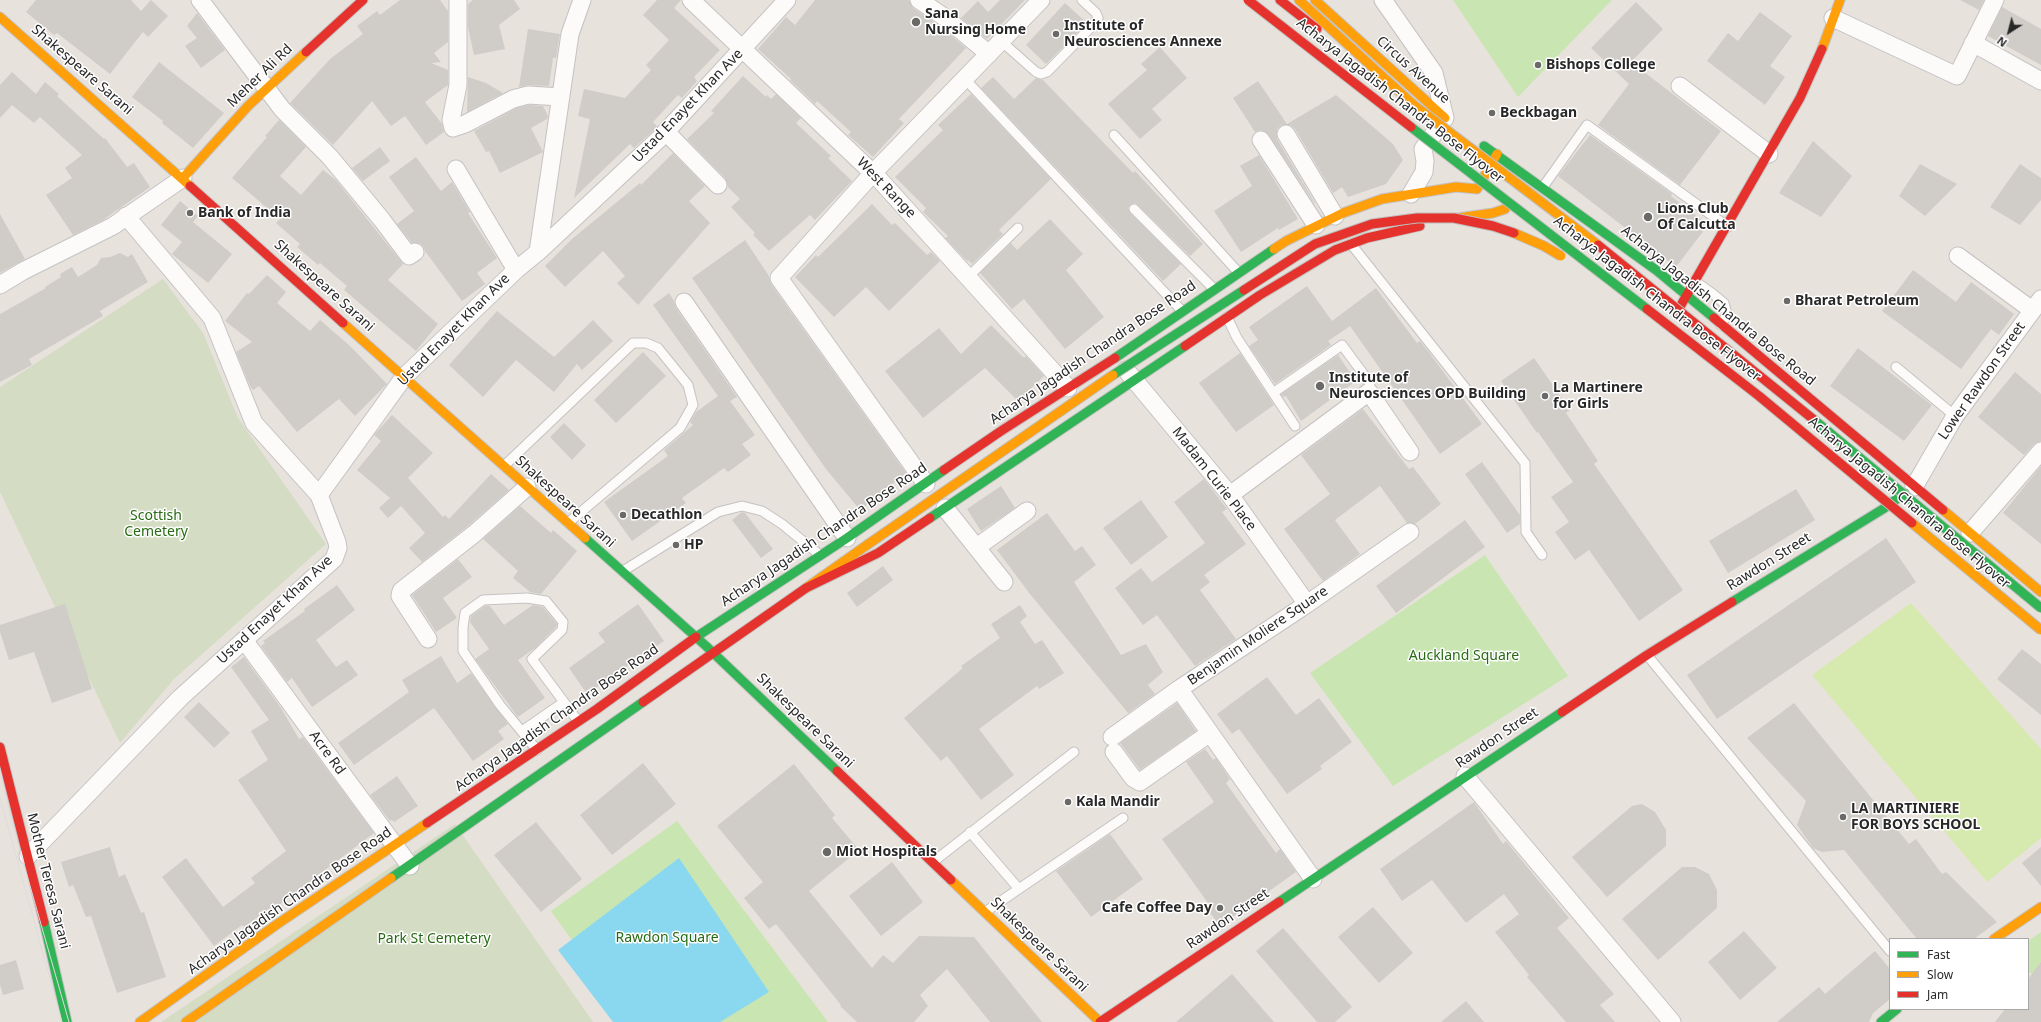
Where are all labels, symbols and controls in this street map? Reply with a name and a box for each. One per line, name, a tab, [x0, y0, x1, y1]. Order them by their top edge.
place label: Sana Nursing Home	[925, 6, 1026, 38]
north arrow	[1989, 12, 2029, 52]
street label: Acharya Jagadish Chandra Bose Flyover	[1293, 15, 1507, 187]
marker: Sana Nursing Home	[910, 16, 922, 28]
place label: Institute of Neurosciences Annexe	[1064, 18, 1222, 50]
street label: Shakespeare Sarani	[28, 21, 136, 119]
marker: Institute of Neurosciences Annexe	[1051, 29, 1061, 39]
street label: Circus Avenue	[1373, 33, 1453, 107]
text: N	[1994, 33, 2010, 51]
street label: Meher Ali Rd	[224, 41, 296, 111]
street label: Ustad Enayet Khan Ave	[629, 46, 747, 166]
place label: Bishops College	[1546, 57, 1656, 73]
marker: Bishops College	[1533, 60, 1543, 70]
place label: Beckbagan	[1500, 105, 1577, 121]
marker: Beckbagan	[1487, 108, 1497, 118]
street label: West Range	[853, 154, 919, 222]
place label: Lions Club Of Calcutta	[1657, 201, 1736, 234]
place label: Bank of India	[198, 205, 291, 221]
marker: Bank of India	[185, 208, 195, 218]
marker: Lions Club Of Calcutta	[1642, 211, 1654, 223]
street label: Acharya Jagadish Chandra Bose Flyover	[1550, 213, 1764, 385]
street label: Acharya Jagadish Chandra Bose Road	[1618, 222, 1818, 390]
street label: Shakespeare Sarani	[271, 237, 377, 335]
street label: Ustad Enayet Khan Ave	[394, 270, 514, 390]
street label: Acharya Jagadish Chandra Bose Road	[987, 278, 1199, 428]
place label: Bharat Petroleum	[1795, 293, 1919, 309]
marker: Bharat Petroleum	[1782, 296, 1792, 306]
street label: Lower Rawdon Street	[1935, 319, 2029, 443]
place label: Institute of Neurosciences OPD Building	[1329, 370, 1526, 402]
marker: Institute of Neurosciences OPD Building	[1314, 380, 1326, 392]
place label: La Martinere for Girls	[1553, 380, 1643, 412]
marker: La Martinere for Girls	[1540, 391, 1550, 401]
street label: Acharya Jagadish Chandra Bose Flyover	[1805, 414, 2013, 592]
street label: Madam Curie Place	[1168, 424, 1260, 534]
street label: Shakespeare Sarani	[512, 453, 618, 551]
street label: Acharya Jagadish Chandra Bose Road	[718, 460, 930, 610]
place label: Decathlon	[631, 507, 702, 523]
park label: Scottish Cemetery	[124, 508, 188, 540]
marker: Decathlon	[618, 510, 628, 520]
street label: Rawdon Street	[1724, 529, 1814, 595]
place label: HP	[684, 537, 703, 553]
marker: HP	[671, 540, 681, 550]
street label: Ustad Enayet Khan Ave	[214, 552, 336, 668]
street label: Benjamin Moliere Square	[1185, 583, 1331, 689]
street label: Acharya Jagadish Chandra Bose Road	[452, 641, 662, 795]
park label: Auckland Square	[1409, 648, 1519, 664]
street label: Shakespeare Sarani	[753, 670, 857, 772]
street label: Rawdon Street	[1452, 704, 1542, 772]
street label: Acre Rd	[306, 728, 348, 778]
place label: Kala Mandir	[1076, 794, 1160, 810]
marker: Kala Mandir	[1063, 797, 1073, 807]
place label: LA MARTINIERE FOR BOYS SCHOOL	[1851, 801, 1980, 834]
street label: Mother Teresa Sarani	[23, 811, 73, 951]
marker: LA MARTINIERE FOR BOYS SCHOOL	[1838, 812, 1848, 822]
street label: Acharya Jagadish Chandra Bose Road	[185, 824, 395, 978]
place label: Miot Hospitals	[836, 844, 937, 860]
marker: Miot Hospitals	[821, 846, 833, 858]
street label: Rawdon Street	[1183, 885, 1273, 953]
street label: Shakespeare Sarani	[987, 894, 1091, 996]
place label: Cafe Coffee Day	[1102, 900, 1212, 916]
marker: Cafe Coffee Day	[1215, 903, 1225, 913]
park label: Rawdon Square	[615, 930, 719, 946]
park label: Park St Cemetery	[377, 931, 491, 947]
legend	[1889, 938, 2029, 1010]
text: Fast	[1927, 946, 1950, 963]
text: Slow	[1927, 966, 1953, 983]
text: Jam	[1927, 986, 1948, 1003]

